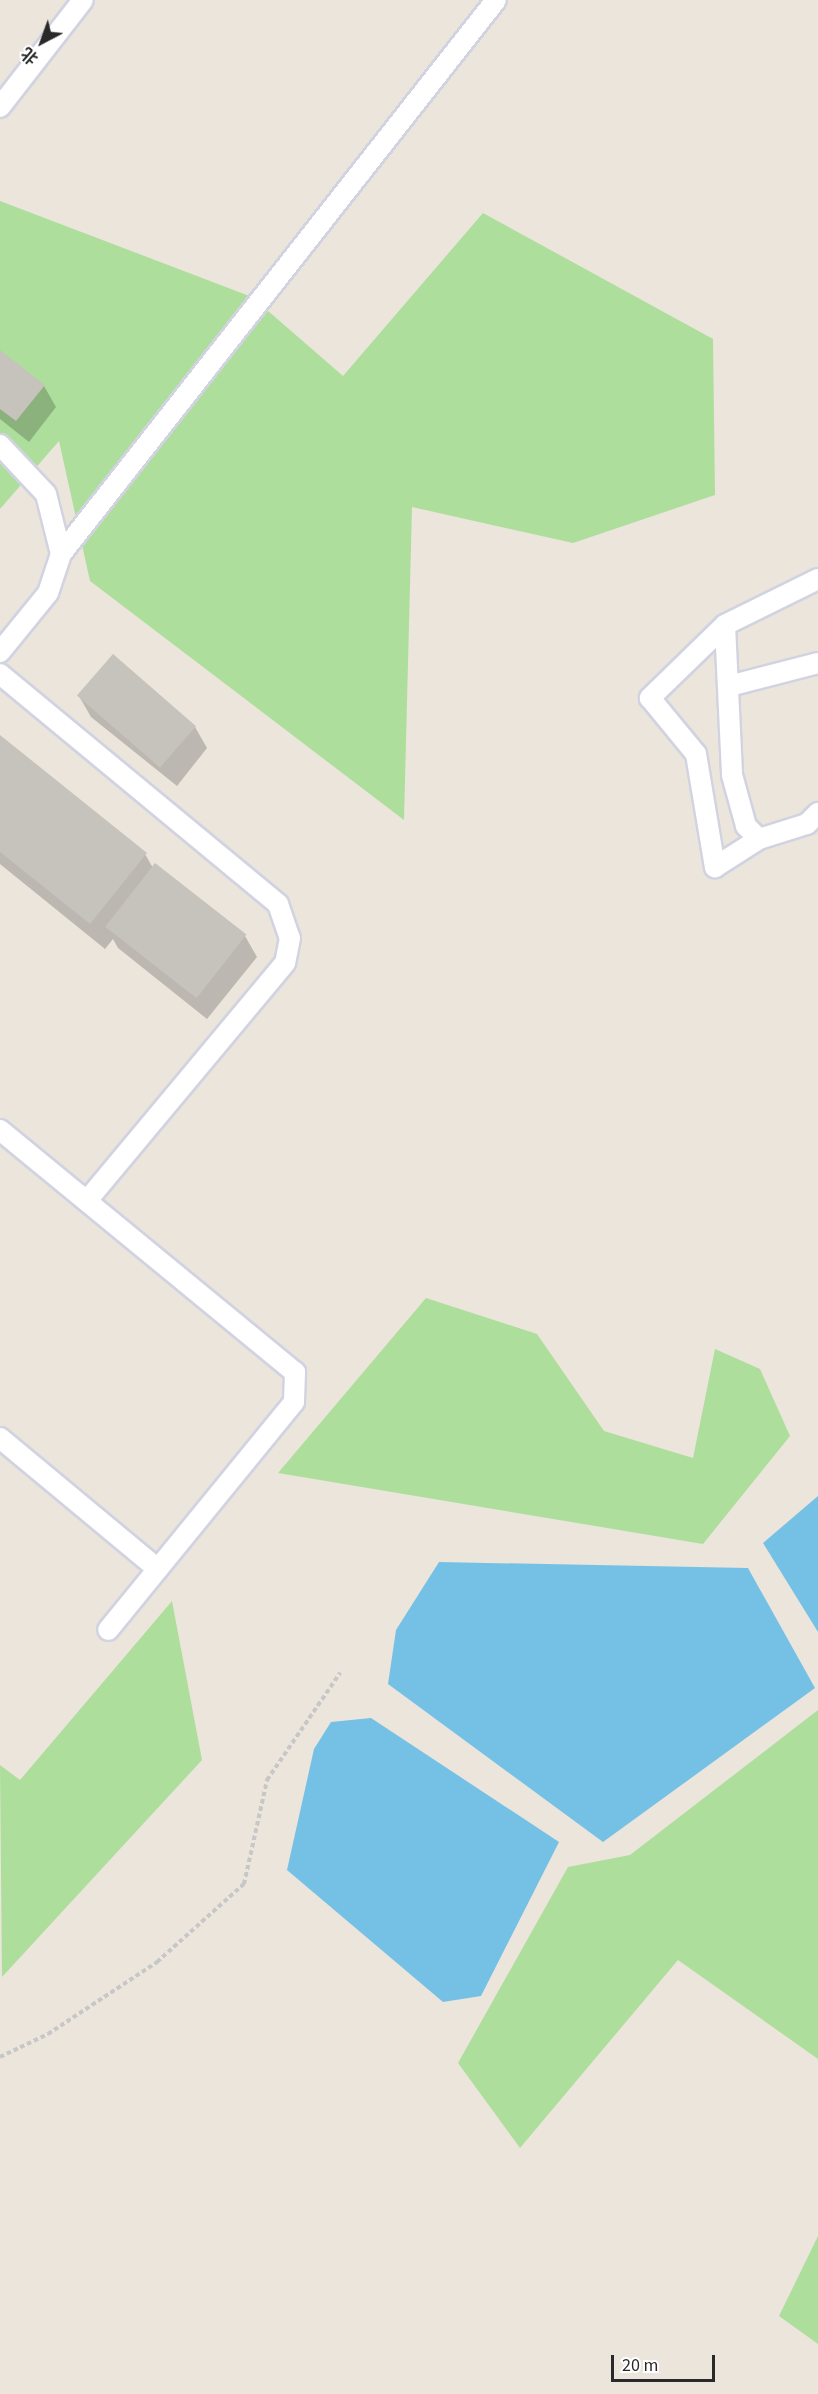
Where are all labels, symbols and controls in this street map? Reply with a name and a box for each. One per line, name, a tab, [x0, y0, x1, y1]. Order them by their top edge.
north arrow	[12, 12, 72, 72]
text: 北	[17, 42, 43, 69]
scale bar	[614, 2343, 718, 2381]
text: 20 m	[622, 2353, 658, 2378]

